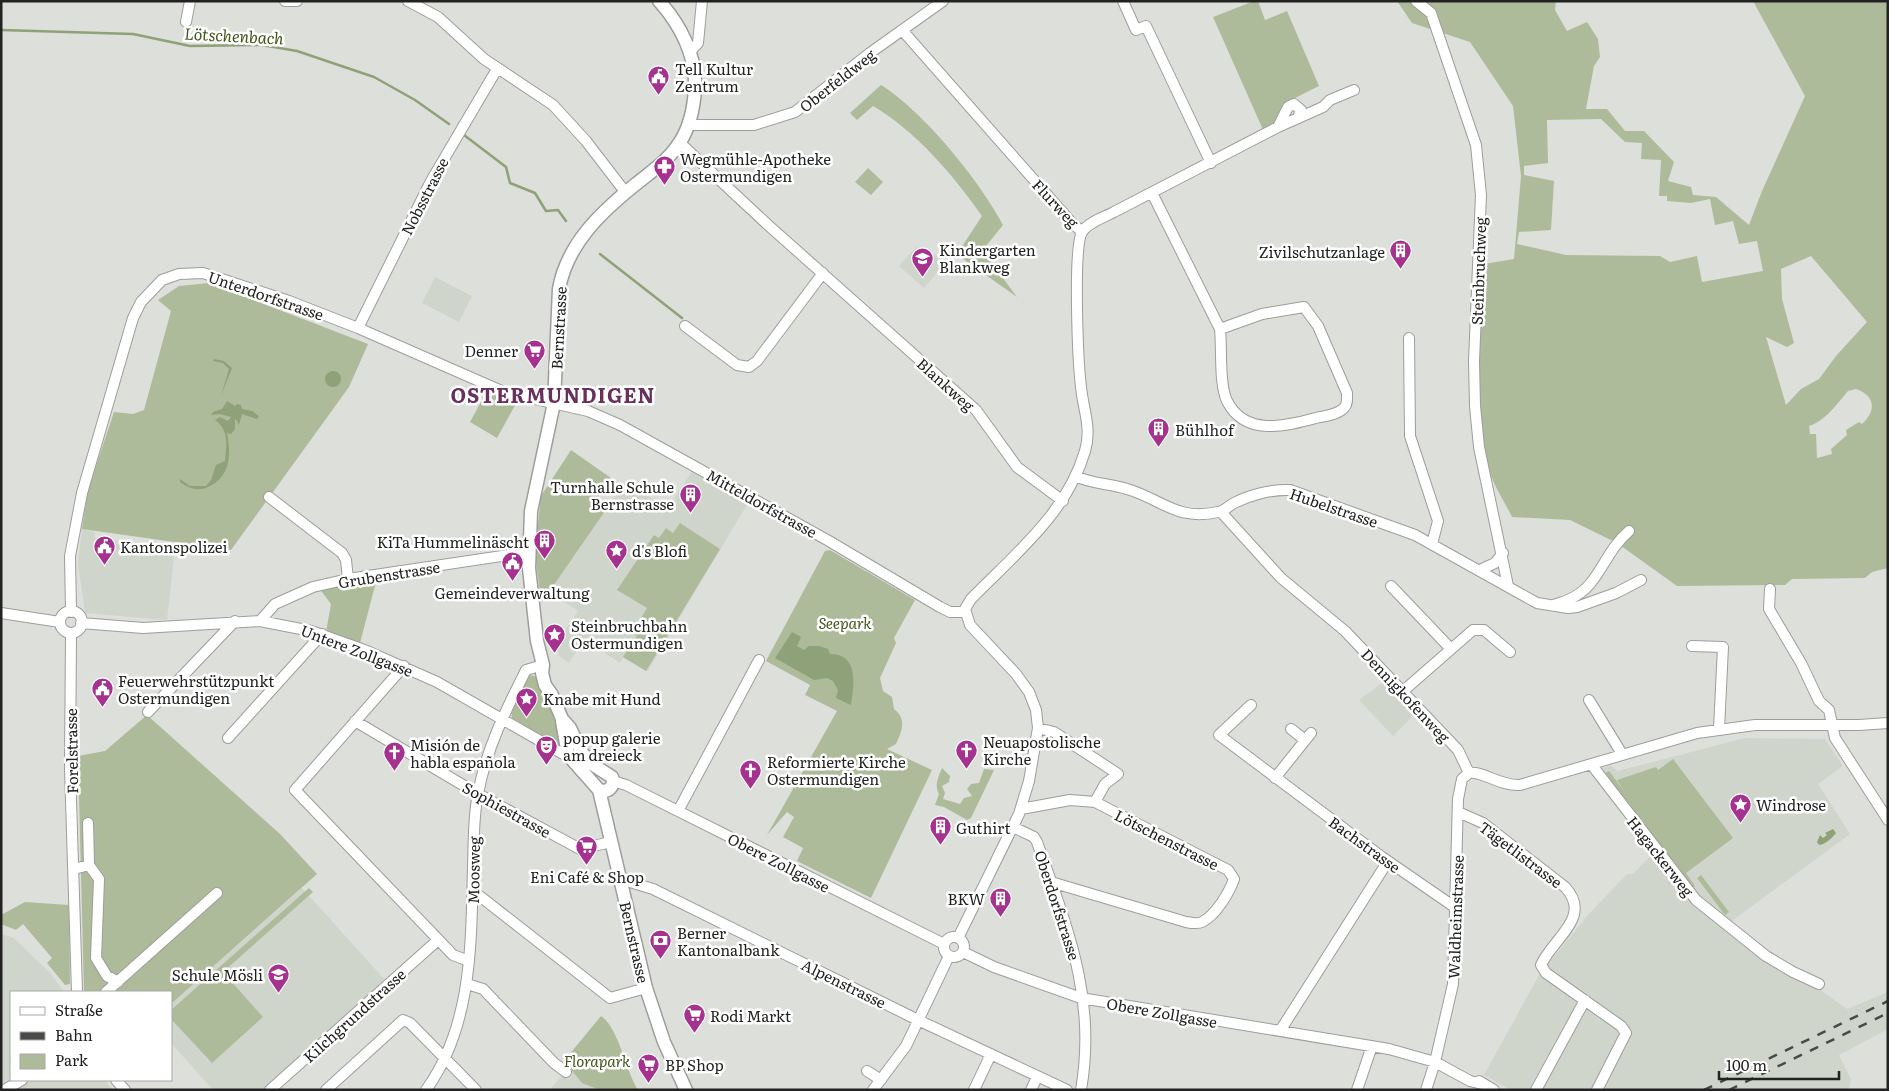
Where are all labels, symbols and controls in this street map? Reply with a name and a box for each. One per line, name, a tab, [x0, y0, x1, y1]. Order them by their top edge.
water label: Lötschenbach	[184, 20, 285, 50]
street label: Oberfeldweg	[794, 43, 880, 117]
place label: Tell Kultur Zentrum	[675, 57, 753, 97]
public building icon: Tell Kultur Zentrum	[647, 65, 671, 96]
place label: Wegmühle-Apotheke Ostermundigen	[680, 147, 831, 187]
street label: Nobsstrasse	[395, 153, 454, 239]
pharmacy icon: Wegmühle-Apotheke Ostermundigen	[652, 155, 676, 186]
street label: Flurweg	[1027, 174, 1085, 233]
street label: Steinbruchweg	[1465, 216, 1491, 325]
place label: Kindergarten Blankweg	[939, 238, 1036, 278]
building icon: Zivilschutzanlage	[1389, 239, 1413, 270]
place label: Zivilschutzanlage	[1259, 240, 1385, 263]
school or university icon: Kindergarten Blankweg	[911, 246, 935, 277]
street label: Unterdorfstrasse	[205, 264, 327, 326]
street label: Bernstrasse	[544, 286, 572, 370]
supermarket icon: Denner	[522, 338, 546, 369]
place label: Denner	[465, 339, 518, 362]
street label: Blankweg	[912, 352, 980, 417]
district label: OSTERMUNDIGEN	[451, 379, 655, 409]
building icon: Bühlhof	[1147, 417, 1171, 448]
place label: Bühlhof	[1175, 418, 1235, 441]
street label: Mitteldorfstrasse	[703, 463, 822, 543]
place label: Turnhalle Schule Bernstrasse	[550, 475, 674, 515]
street label: Hubelstrasse	[1287, 481, 1381, 533]
building icon: Turnhalle Schule Bernstrasse	[678, 483, 702, 514]
building icon: KiTa Hummelinäscht	[533, 529, 557, 560]
place label: KiTa Hummelinäscht	[377, 530, 529, 553]
public building icon: Kantonspolizei	[92, 534, 116, 565]
place label: Kantonspolizei	[120, 535, 228, 558]
place icon: d's Blofi	[604, 538, 628, 569]
place label: d's Blofi	[632, 539, 688, 562]
public building icon: Gemeindeverwaltung	[500, 551, 524, 582]
street label: Grubenstrasse	[336, 555, 442, 593]
place label: Gemeindeverwaltung	[434, 581, 590, 604]
park label: Seepark	[818, 611, 872, 634]
place label: Steinbruchbahn Ostermundigen	[571, 614, 687, 654]
street label: Untere Zollgasse	[297, 618, 417, 682]
place icon: Steinbruchbahn Ostermundigen	[543, 622, 567, 653]
street label: Dennigkofenweg	[1356, 643, 1456, 748]
place label: Feuerwehrstützpunkt Ostermundigen	[118, 669, 274, 709]
public building icon: Feuerwehrstützpunkt Ostermundigen	[90, 677, 114, 708]
place icon: Knabe mit Hund	[515, 686, 539, 717]
place label: Knabe mit Hund	[543, 687, 661, 710]
street label: Forelstrasse	[59, 708, 83, 794]
place label: popup galerie am dreieck	[563, 726, 661, 766]
place label: Neuapostolische Kirche	[983, 730, 1101, 770]
place label: Misión de habla española	[410, 733, 517, 773]
theatre icon: popup galerie am dreieck	[535, 734, 559, 765]
church icon: Neuapostolische Kirche	[955, 738, 979, 769]
church icon: Misión de habla española	[382, 741, 406, 772]
place label: Reformierte Kirche Ostermundigen	[767, 750, 906, 790]
church icon: Reformierte Kirche Ostermundigen	[739, 758, 763, 789]
street label: Sophiestrasse	[459, 775, 556, 843]
place icon: Windrose	[1728, 792, 1752, 823]
place label: Windrose	[1756, 793, 1826, 816]
street label: Lötschenstrasse	[1111, 803, 1223, 875]
street label: Bachstrasse	[1324, 810, 1406, 878]
street label: Hagackerweg	[1622, 811, 1700, 902]
building icon: Guthirt	[928, 815, 952, 846]
street label: Tägetlistrasse	[1475, 815, 1568, 893]
place label: Guthirt	[956, 816, 1010, 839]
street label: Obere Zollgasse	[724, 826, 834, 898]
street label: Moosweg	[461, 835, 485, 904]
supermarket icon: Eni Café & Shop	[575, 835, 599, 866]
street label: Oberdorfstrasse	[1029, 847, 1087, 963]
street label: Waldheimstrasse	[1441, 854, 1469, 979]
place label: Eni Café & Shop	[530, 865, 644, 888]
building icon: BKW	[989, 886, 1013, 917]
place label: BKW	[948, 887, 986, 910]
street label: Bernstrasse	[614, 899, 656, 985]
place label: Berner Kantonalbank	[677, 921, 780, 961]
bank icon: Berner Kantonalbank	[649, 929, 673, 960]
street label: Alpenstrasse	[798, 953, 890, 1013]
school or university icon: Schule Mösli	[267, 962, 291, 993]
street label: Kilchgrundstrasse	[298, 962, 411, 1067]
place label: Schule Mösli	[172, 963, 263, 986]
legend	[10, 991, 172, 1081]
street label: Obere Zollgasse	[1105, 991, 1219, 1033]
text: Straße	[55, 998, 103, 1021]
supermarket icon: Rodi Markt	[682, 1003, 706, 1034]
place label: Rodi Markt	[710, 1004, 791, 1027]
text: Bahn	[55, 1023, 93, 1046]
text: Park	[55, 1048, 89, 1071]
scale bar	[1719, 1048, 1839, 1080]
park label: Florapark	[564, 1049, 631, 1072]
supermarket icon: BP Shop	[637, 1052, 661, 1083]
place label: BP Shop	[665, 1053, 724, 1076]
text: 100 m	[1726, 1053, 1767, 1076]

